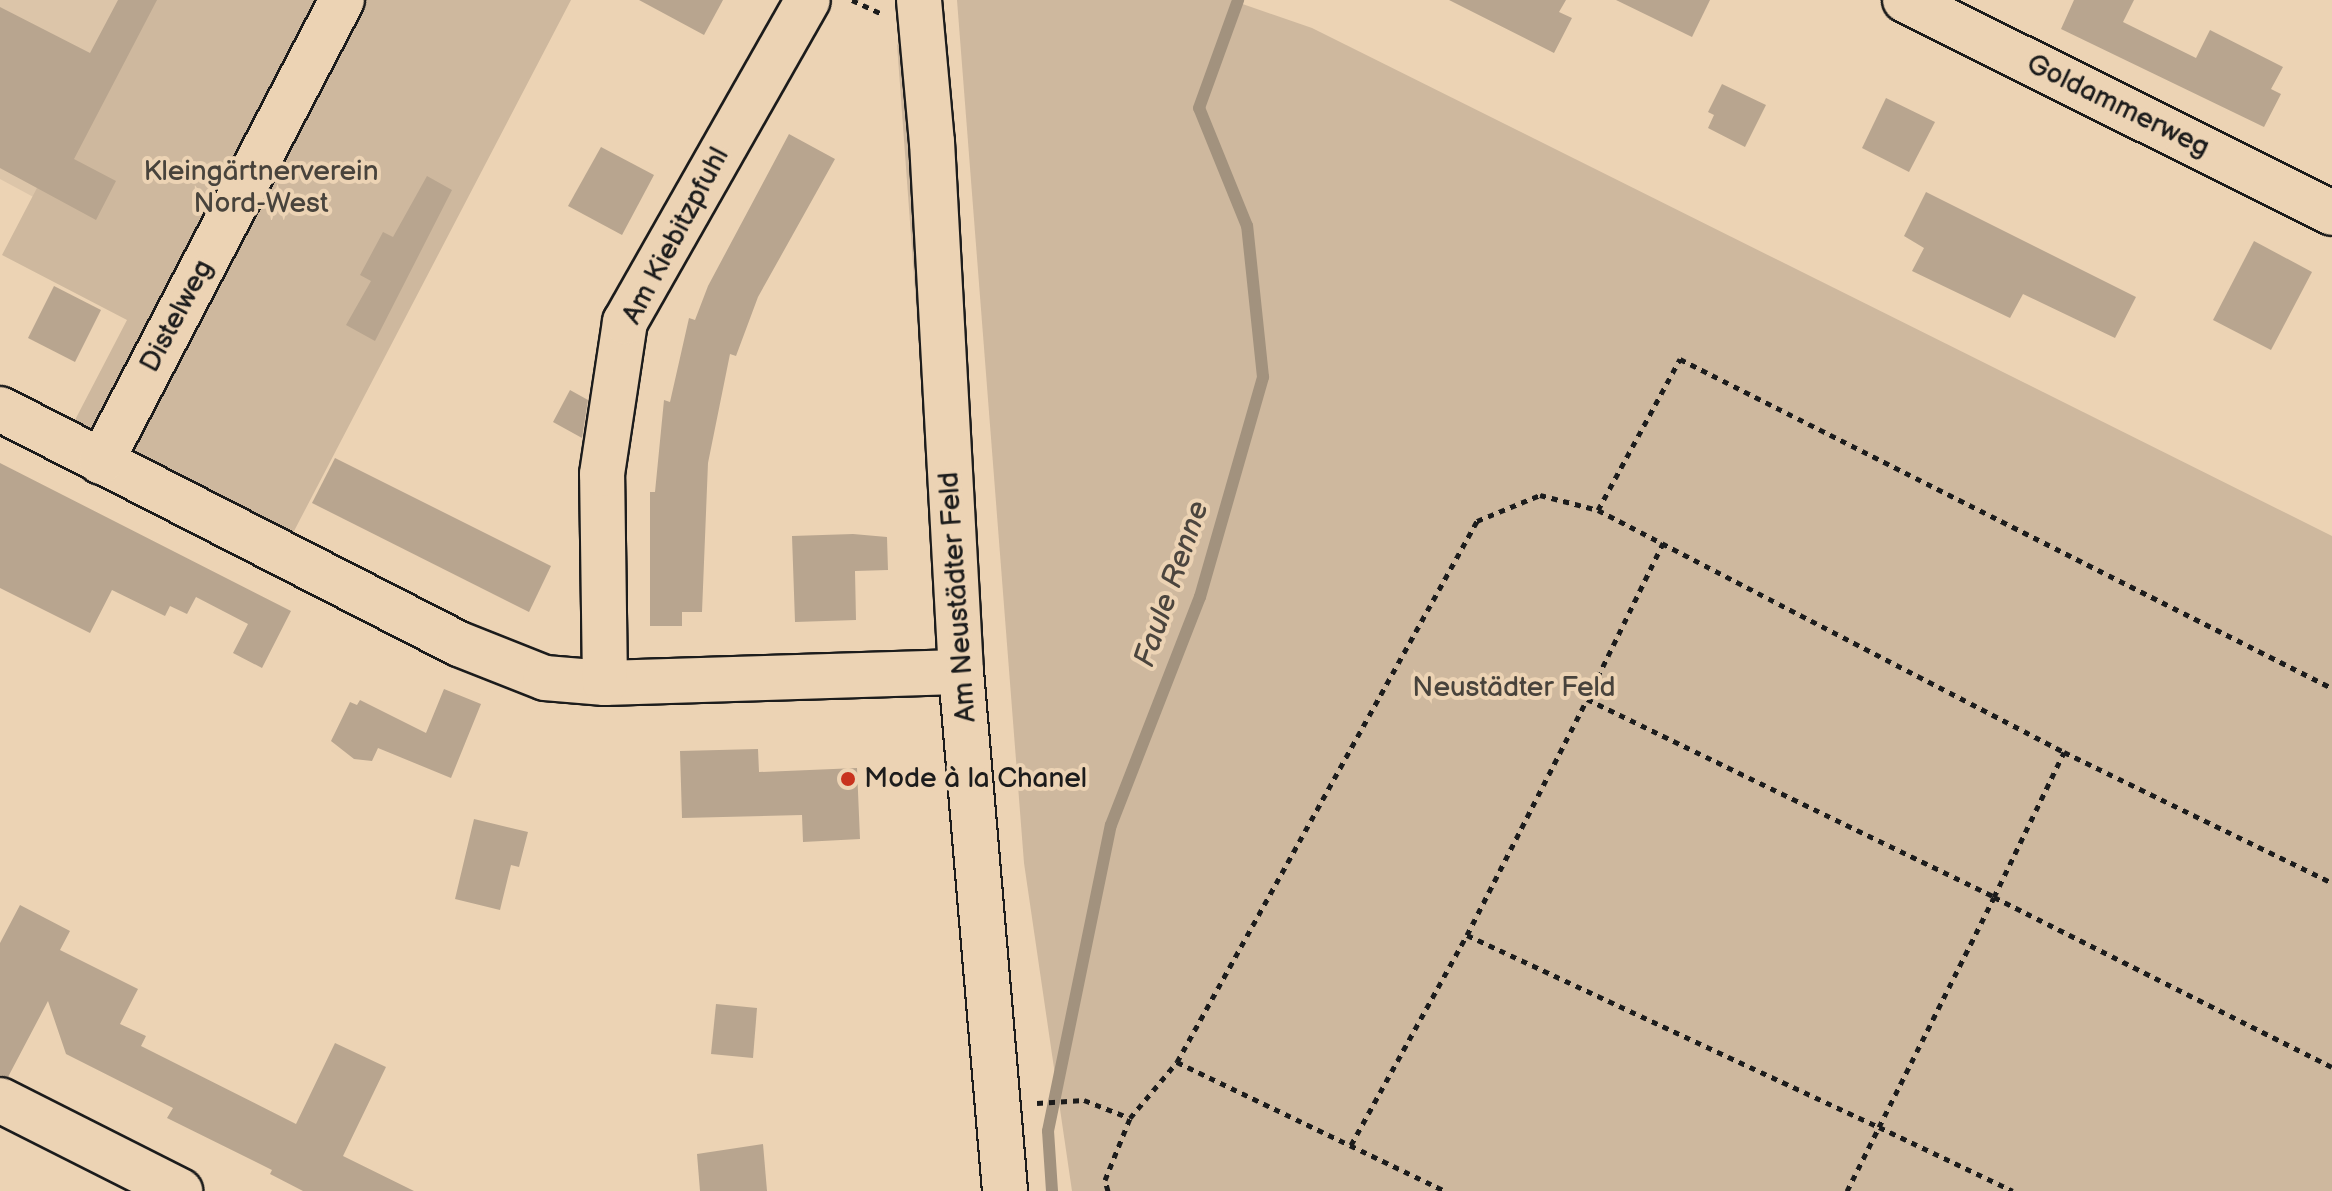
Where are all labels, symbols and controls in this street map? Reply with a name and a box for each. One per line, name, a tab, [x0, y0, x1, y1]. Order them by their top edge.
street label: Goldammerweg	[2021, 47, 2215, 165]
street label: Am Kiebitzpfuhl	[615, 142, 737, 330]
park label: Kleingärtnerverein Nord-West	[144, 155, 378, 221]
street label: Distelweg	[133, 254, 221, 378]
street label: Am Neustädter Feld	[932, 471, 984, 723]
water label: Faule Renne	[1127, 496, 1217, 672]
park label: Neustädter Feld	[1412, 671, 1616, 705]
place label: Mode à la Chanel	[864, 762, 1087, 796]
marker: Mode à la Chanel	[839, 770, 857, 788]

